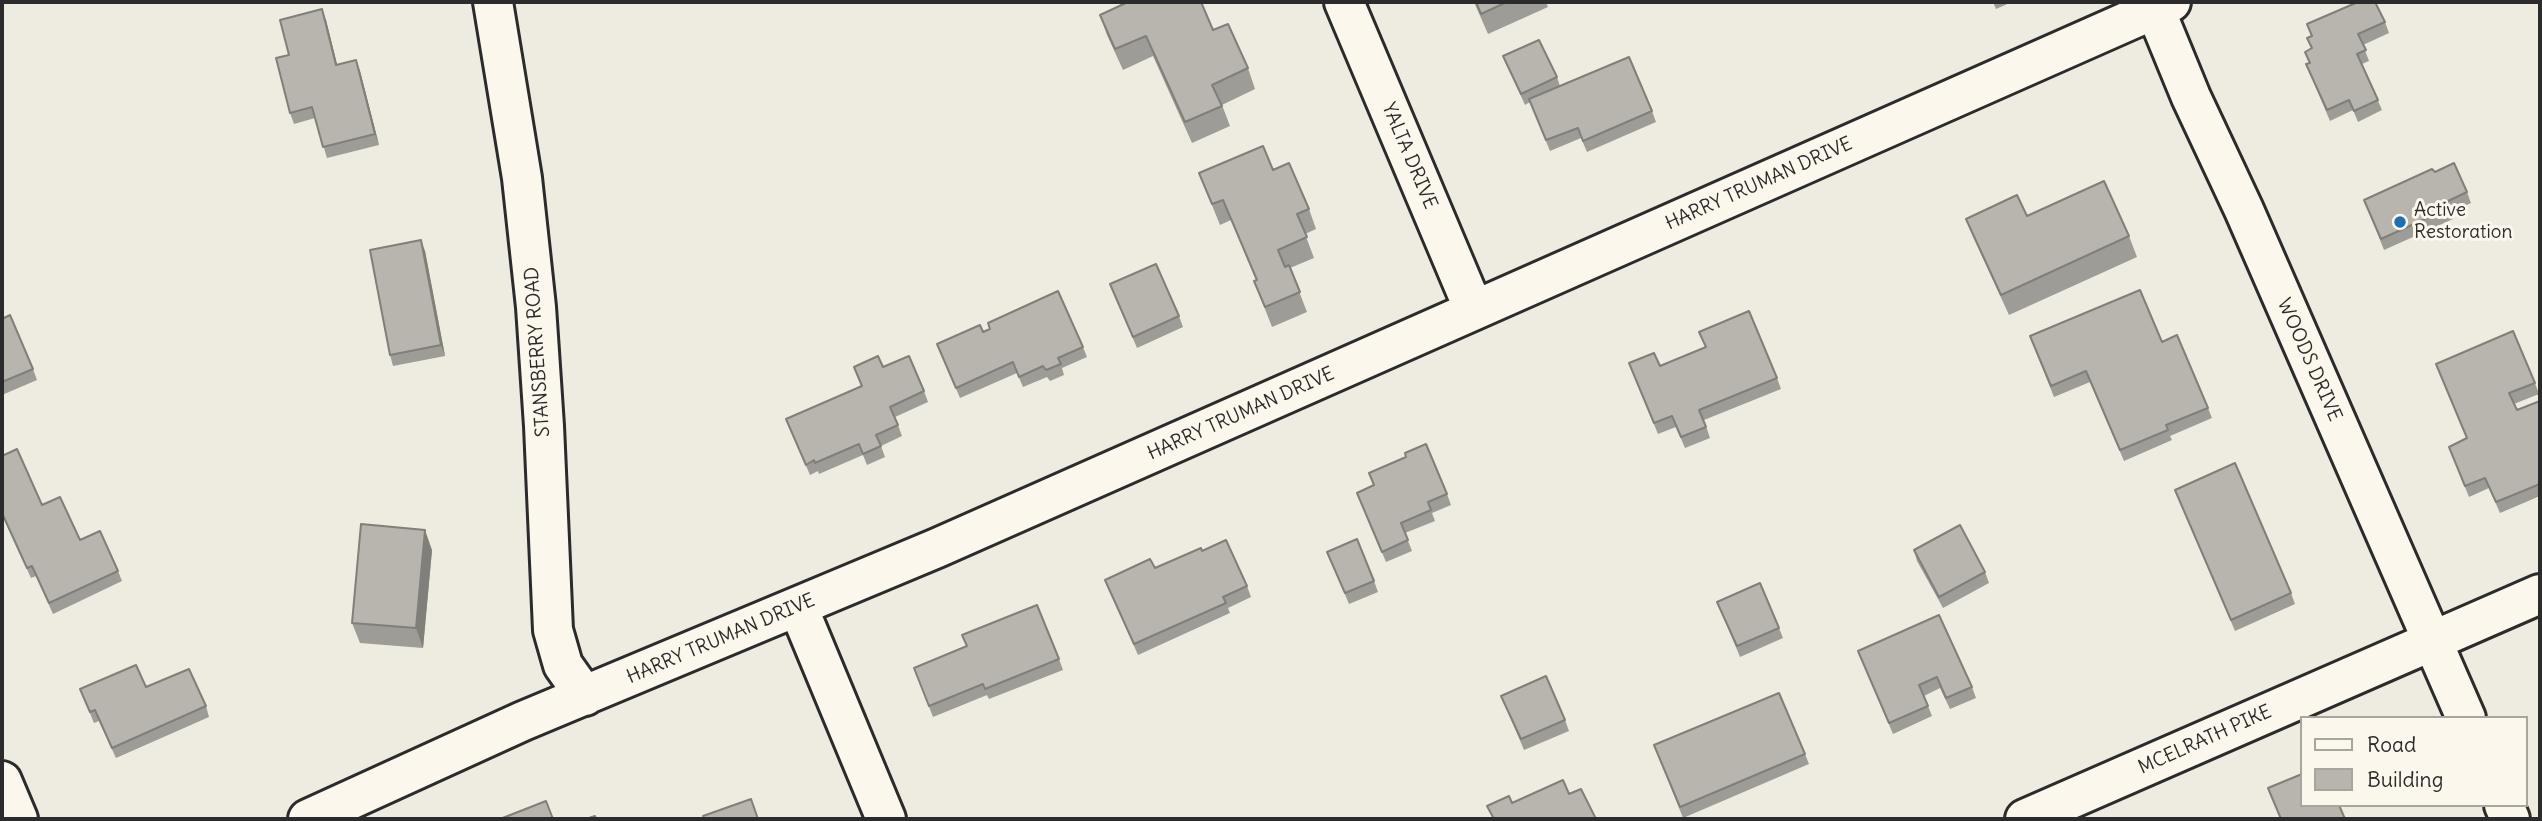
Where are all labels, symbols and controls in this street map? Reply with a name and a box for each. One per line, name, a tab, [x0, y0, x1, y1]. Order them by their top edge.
street label: YALTA DRIVE	[1376, 99, 1442, 213]
street label: HARRY TRUMAN DRIVE	[1662, 132, 1856, 236]
place label: Active Restoration	[2414, 200, 2512, 244]
marker: Active Restoration	[2392, 214, 2408, 230]
street label: STANSBERRY ROAD	[521, 266, 555, 438]
street label: WOODS DRIVE	[2272, 295, 2346, 425]
street label: HARRY TRUMAN DRIVE	[1144, 362, 1338, 466]
street label: HARRY TRUMAN DRIVE	[624, 589, 818, 689]
street label: MCELRATH PIKE	[2135, 700, 2275, 780]
legend	[2300, 716, 2528, 807]
text: Road	[2367, 731, 2416, 758]
text: Building	[2367, 766, 2443, 793]

